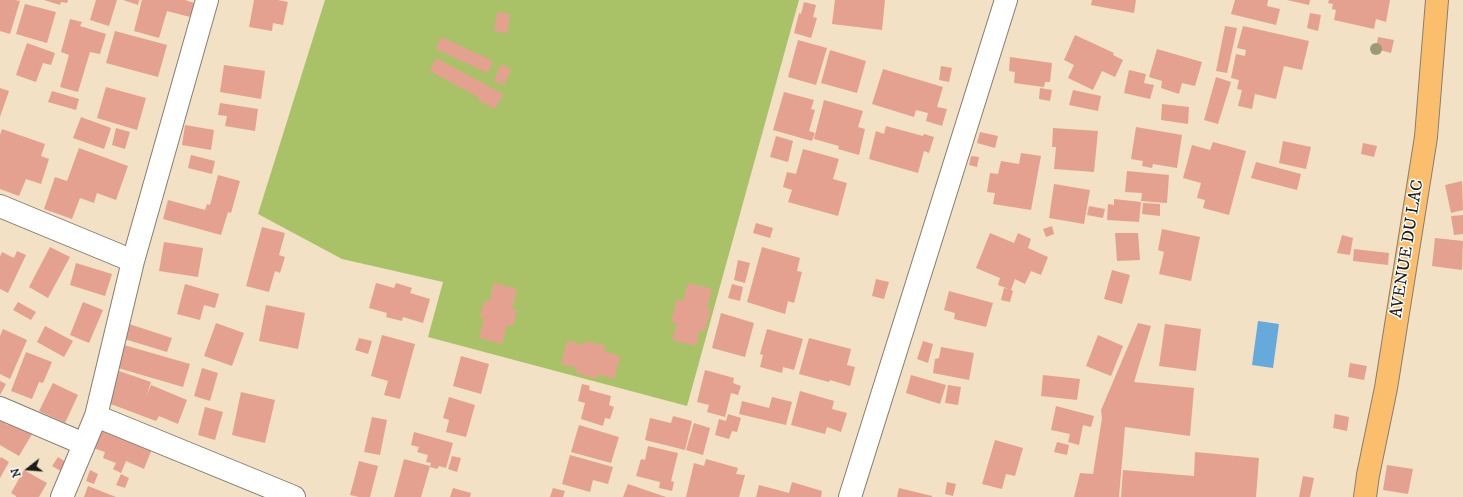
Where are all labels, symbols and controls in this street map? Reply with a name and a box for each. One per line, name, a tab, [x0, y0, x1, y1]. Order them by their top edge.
street label: AVENUE DU LAC	[1387, 178, 1429, 320]
north arrow	[8, 449, 48, 489]
text: N	[9, 466, 25, 479]

